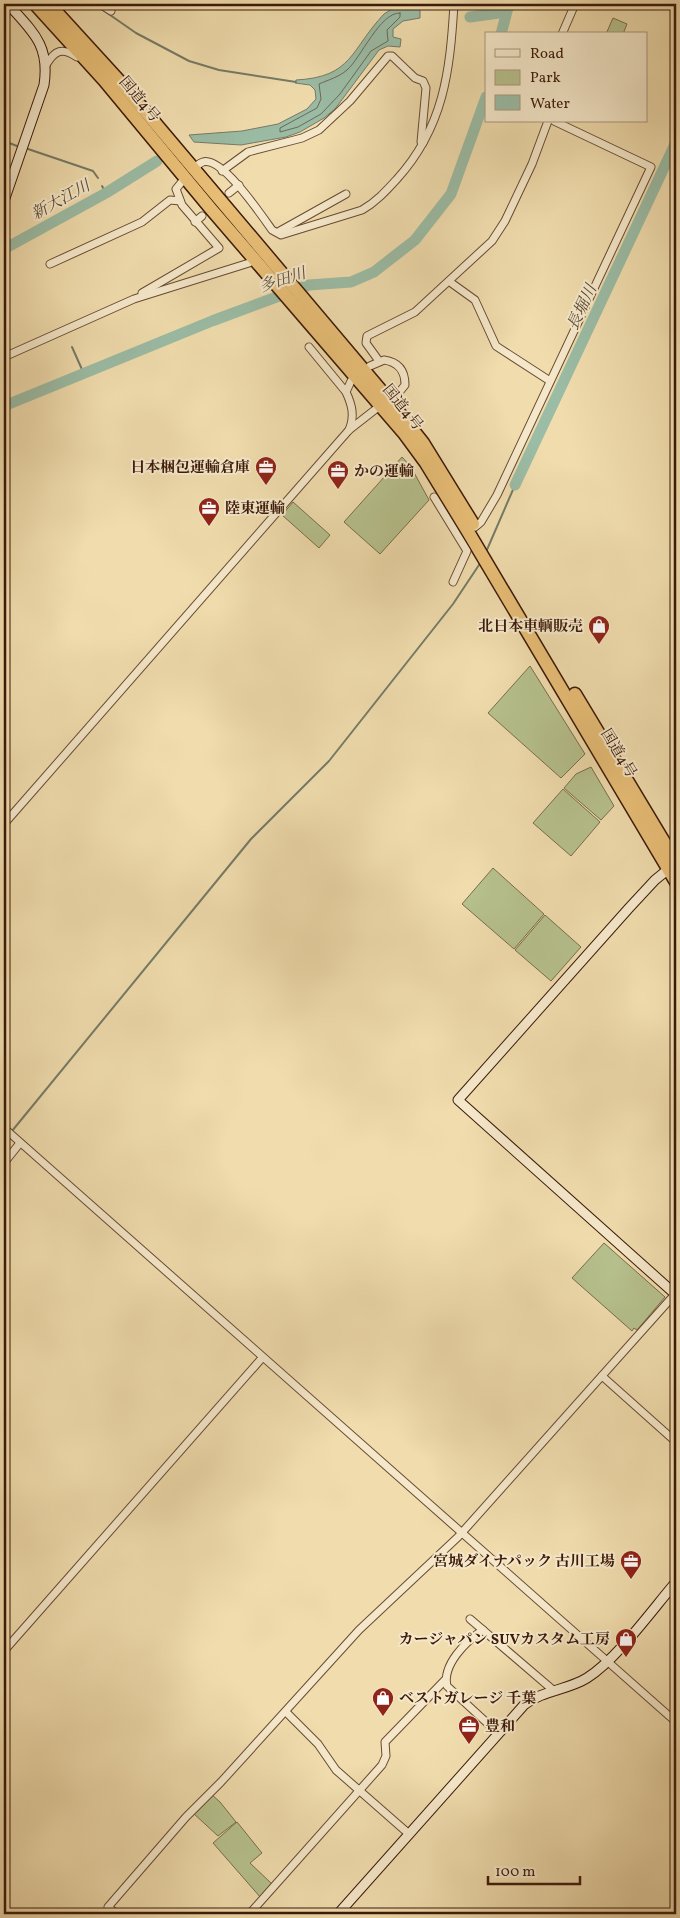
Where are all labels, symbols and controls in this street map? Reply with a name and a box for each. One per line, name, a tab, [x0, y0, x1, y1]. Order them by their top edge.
legend	[485, 32, 648, 122]
text: Road	[530, 44, 564, 65]
text: Park	[530, 68, 561, 89]
street label: 国道4号	[113, 73, 164, 127]
text: Water	[530, 94, 570, 115]
water label: 新大江川	[28, 175, 96, 226]
water label: 多田川	[256, 262, 311, 299]
water label: 長堀川	[563, 280, 604, 334]
street label: 国道4号	[377, 380, 427, 436]
office icon: 日本梱包運輸倉庫	[254, 455, 278, 486]
place label: 日本梱包運輸倉庫	[130, 458, 250, 479]
office icon: かの運輸	[326, 459, 350, 490]
place label: かの運輸	[354, 462, 414, 483]
office icon: 陸東運輸	[197, 496, 221, 527]
place label: 陸東運輸	[225, 499, 285, 520]
shop icon: 北日本車輌販売	[587, 614, 611, 645]
place label: 北日本車輌販売	[478, 617, 583, 638]
street label: 国道4号	[595, 725, 641, 782]
office icon: 宮城ダイナパック 古川工場	[619, 1549, 643, 1580]
place label: 宮城ダイナパック 古川工場	[433, 1552, 615, 1573]
shop icon: カージャパン SUVカスタム工房	[614, 1627, 638, 1658]
place label: カージャパン SUVカスタム工房	[398, 1630, 610, 1651]
shop icon: ベストガレージ 千葉	[371, 1686, 395, 1717]
place label: ベストガレージ 千葉	[399, 1689, 536, 1710]
office icon: 豊和	[457, 1714, 481, 1745]
place label: 豊和	[485, 1717, 515, 1738]
scale bar	[488, 1853, 580, 1885]
text: 100 m	[495, 1862, 535, 1883]

